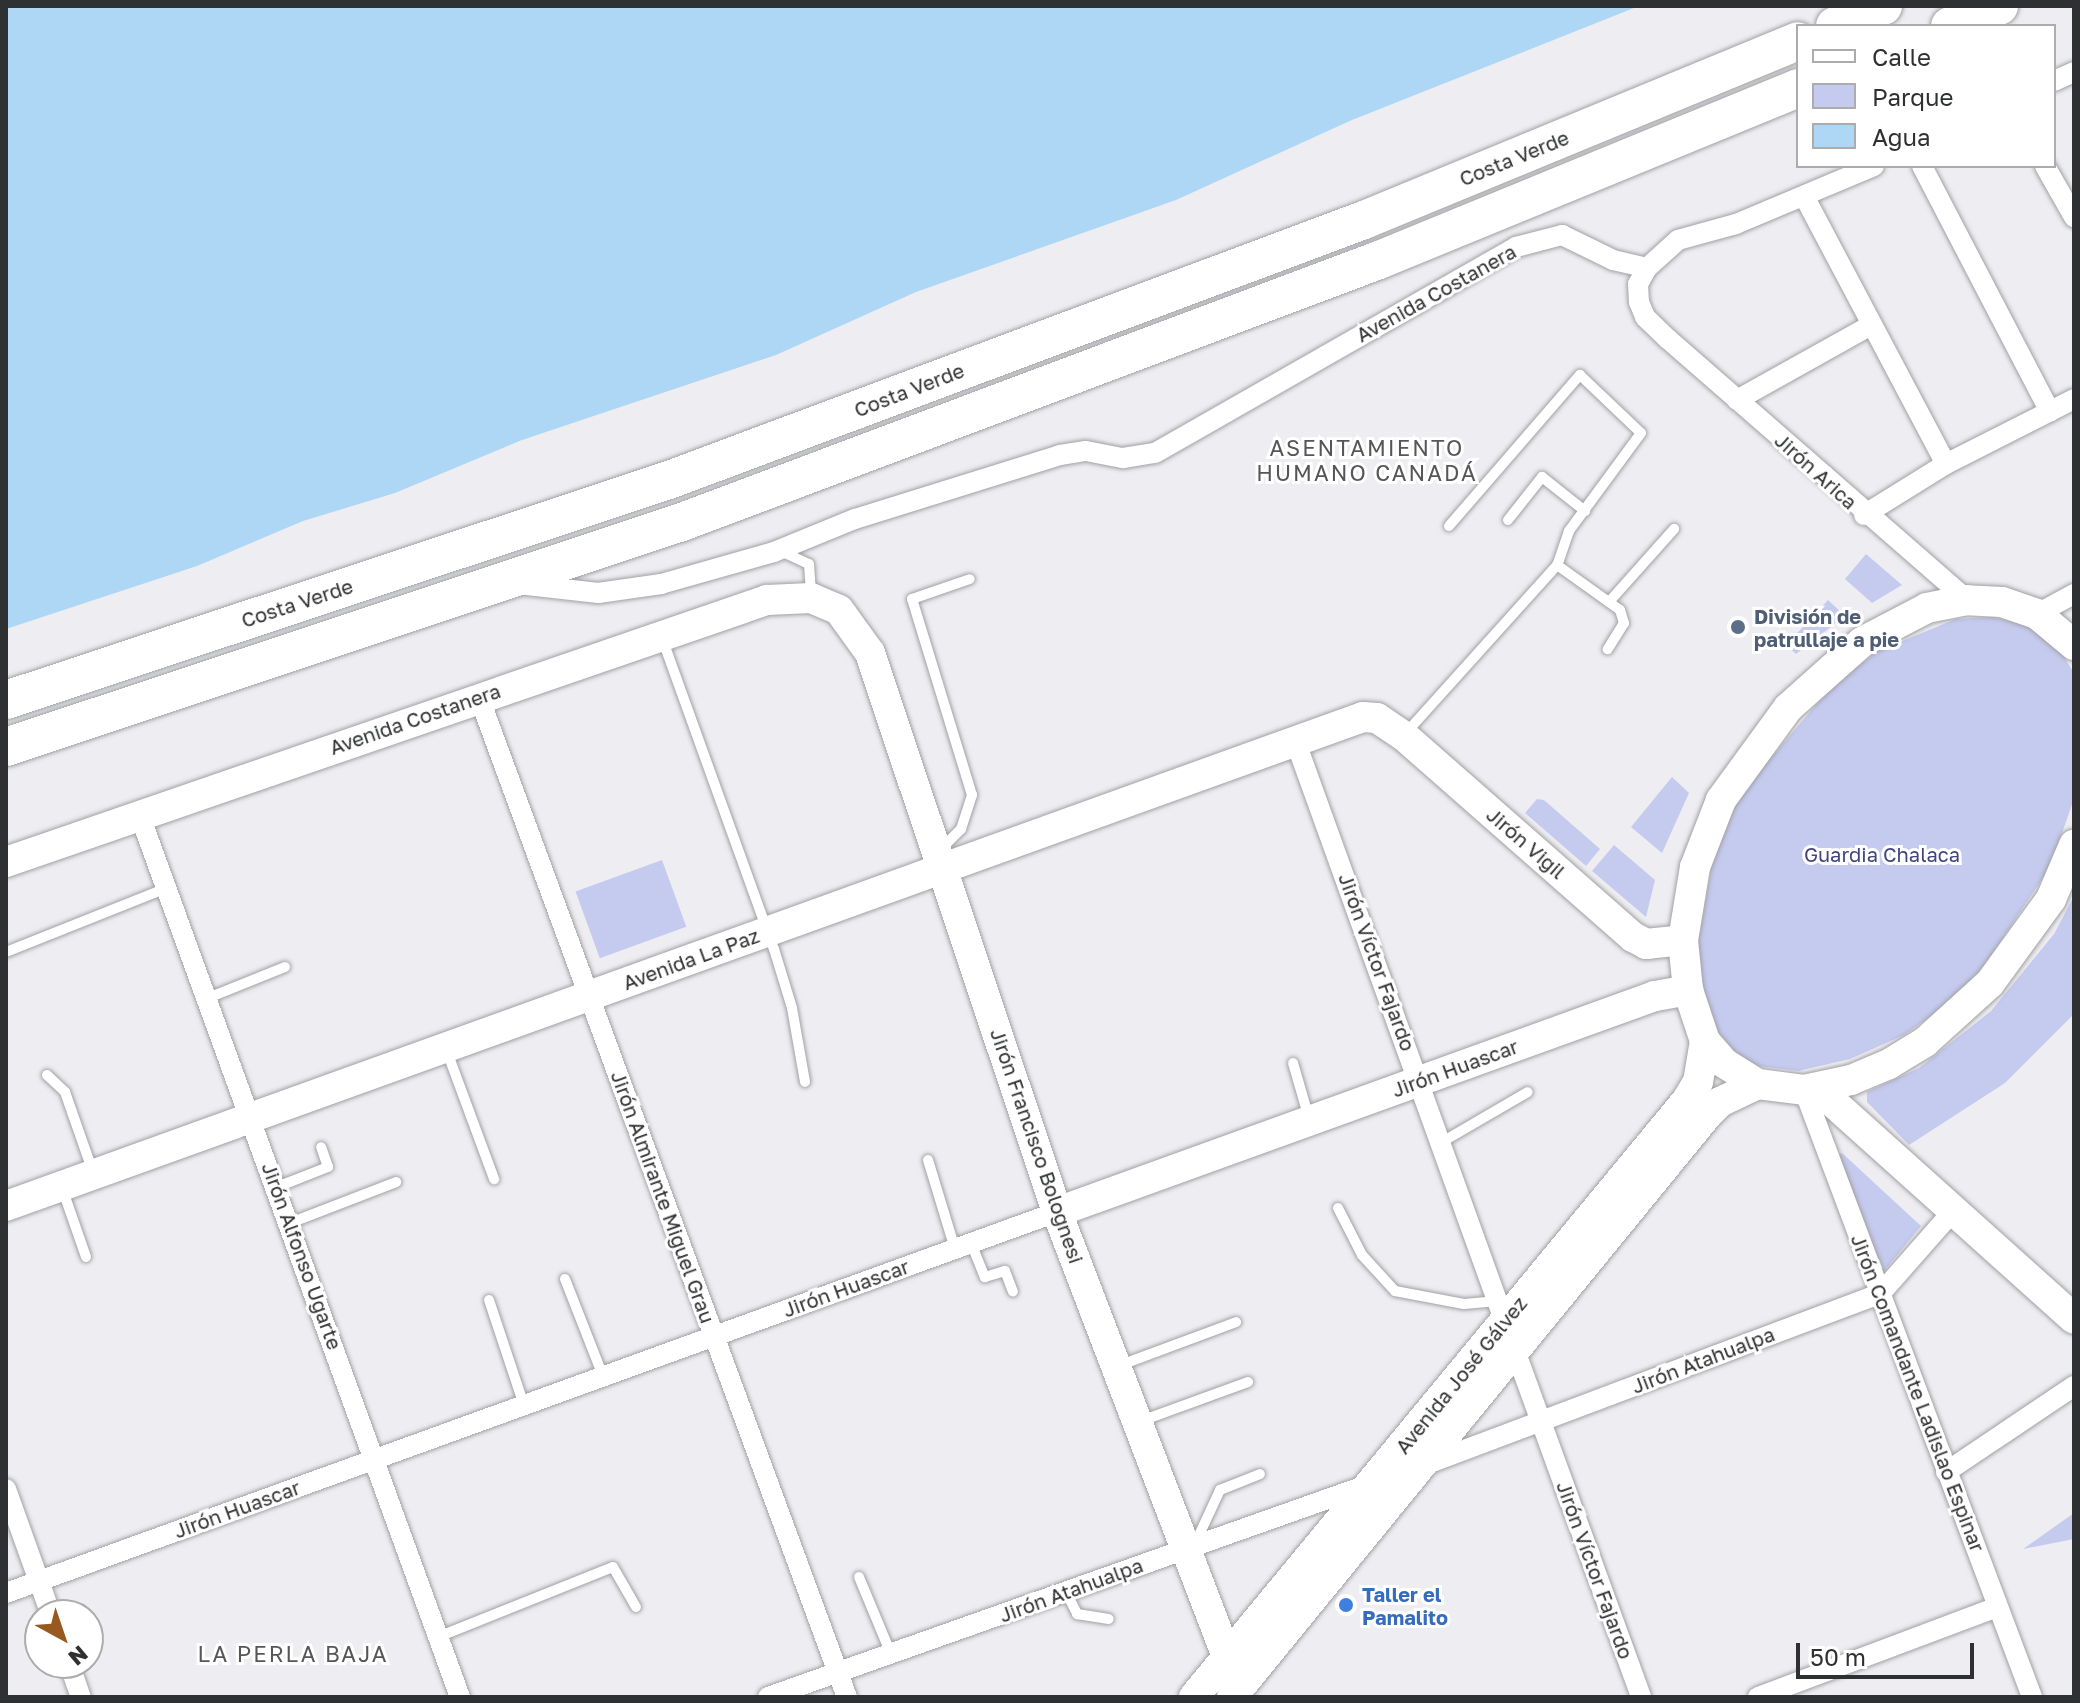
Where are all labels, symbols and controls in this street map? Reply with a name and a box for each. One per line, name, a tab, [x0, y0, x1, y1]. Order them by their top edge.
legend	[1796, 24, 2056, 168]
text: Calle	[1872, 42, 1931, 71]
text: Parque	[1872, 82, 1953, 111]
text: Agua	[1872, 122, 1931, 151]
street label: Costa Verde	[1456, 125, 1572, 191]
street label: Avenida Costanera	[1352, 239, 1520, 347]
street label: Costa Verde	[851, 358, 967, 422]
street label: Jirón Arica	[1770, 428, 1862, 514]
district label: ASENTAMIENTO HUMANO CANADÁ	[1256, 434, 1478, 486]
street label: Costa Verde	[238, 574, 356, 632]
place label: División de patrullaje a pie	[1754, 604, 1899, 651]
marker: División de patrullaje a pie	[1729, 618, 1747, 636]
street label: Avenida Costanera	[326, 678, 504, 760]
street label: Jirón Vigil	[1482, 802, 1570, 884]
park label: Guardia Chalaca	[1804, 842, 1960, 866]
street label: Jirón Víctor Fajardo	[1334, 870, 1420, 1054]
street label: Avenida La Paz	[620, 923, 762, 995]
street label: Jirón Francisco Bolognesi	[985, 1025, 1089, 1267]
street label: Jirón Huascar	[1389, 1034, 1521, 1102]
street label: Jirón Almirante Miguel Grau	[606, 1068, 720, 1326]
street label: Jirón Alfonso Ugarte	[257, 1159, 347, 1353]
street label: Jirón Comandante Ladislao Espinar	[1846, 1231, 1990, 1555]
street label: Jirón Huascar	[780, 1254, 912, 1322]
street label: Avenida José Gálvez	[1390, 1292, 1532, 1458]
street label: Jirón Atahualpa	[1628, 1322, 1778, 1398]
street label: Jirón Huascar	[171, 1475, 303, 1543]
street label: Jirón Víctor Fajardo	[1552, 1478, 1638, 1662]
street label: Jirón Atahualpa	[996, 1553, 1146, 1627]
place label: Taller el Pamalito	[1362, 1582, 1448, 1629]
marker: Taller el Pamalito	[1337, 1596, 1355, 1614]
north arrow	[24, 1599, 104, 1679]
scale bar	[1800, 1627, 1978, 1677]
text: N	[63, 1641, 94, 1672]
district label: LA PERLA BAJA	[197, 1641, 389, 1667]
text: 50 m	[1810, 1642, 1866, 1671]

